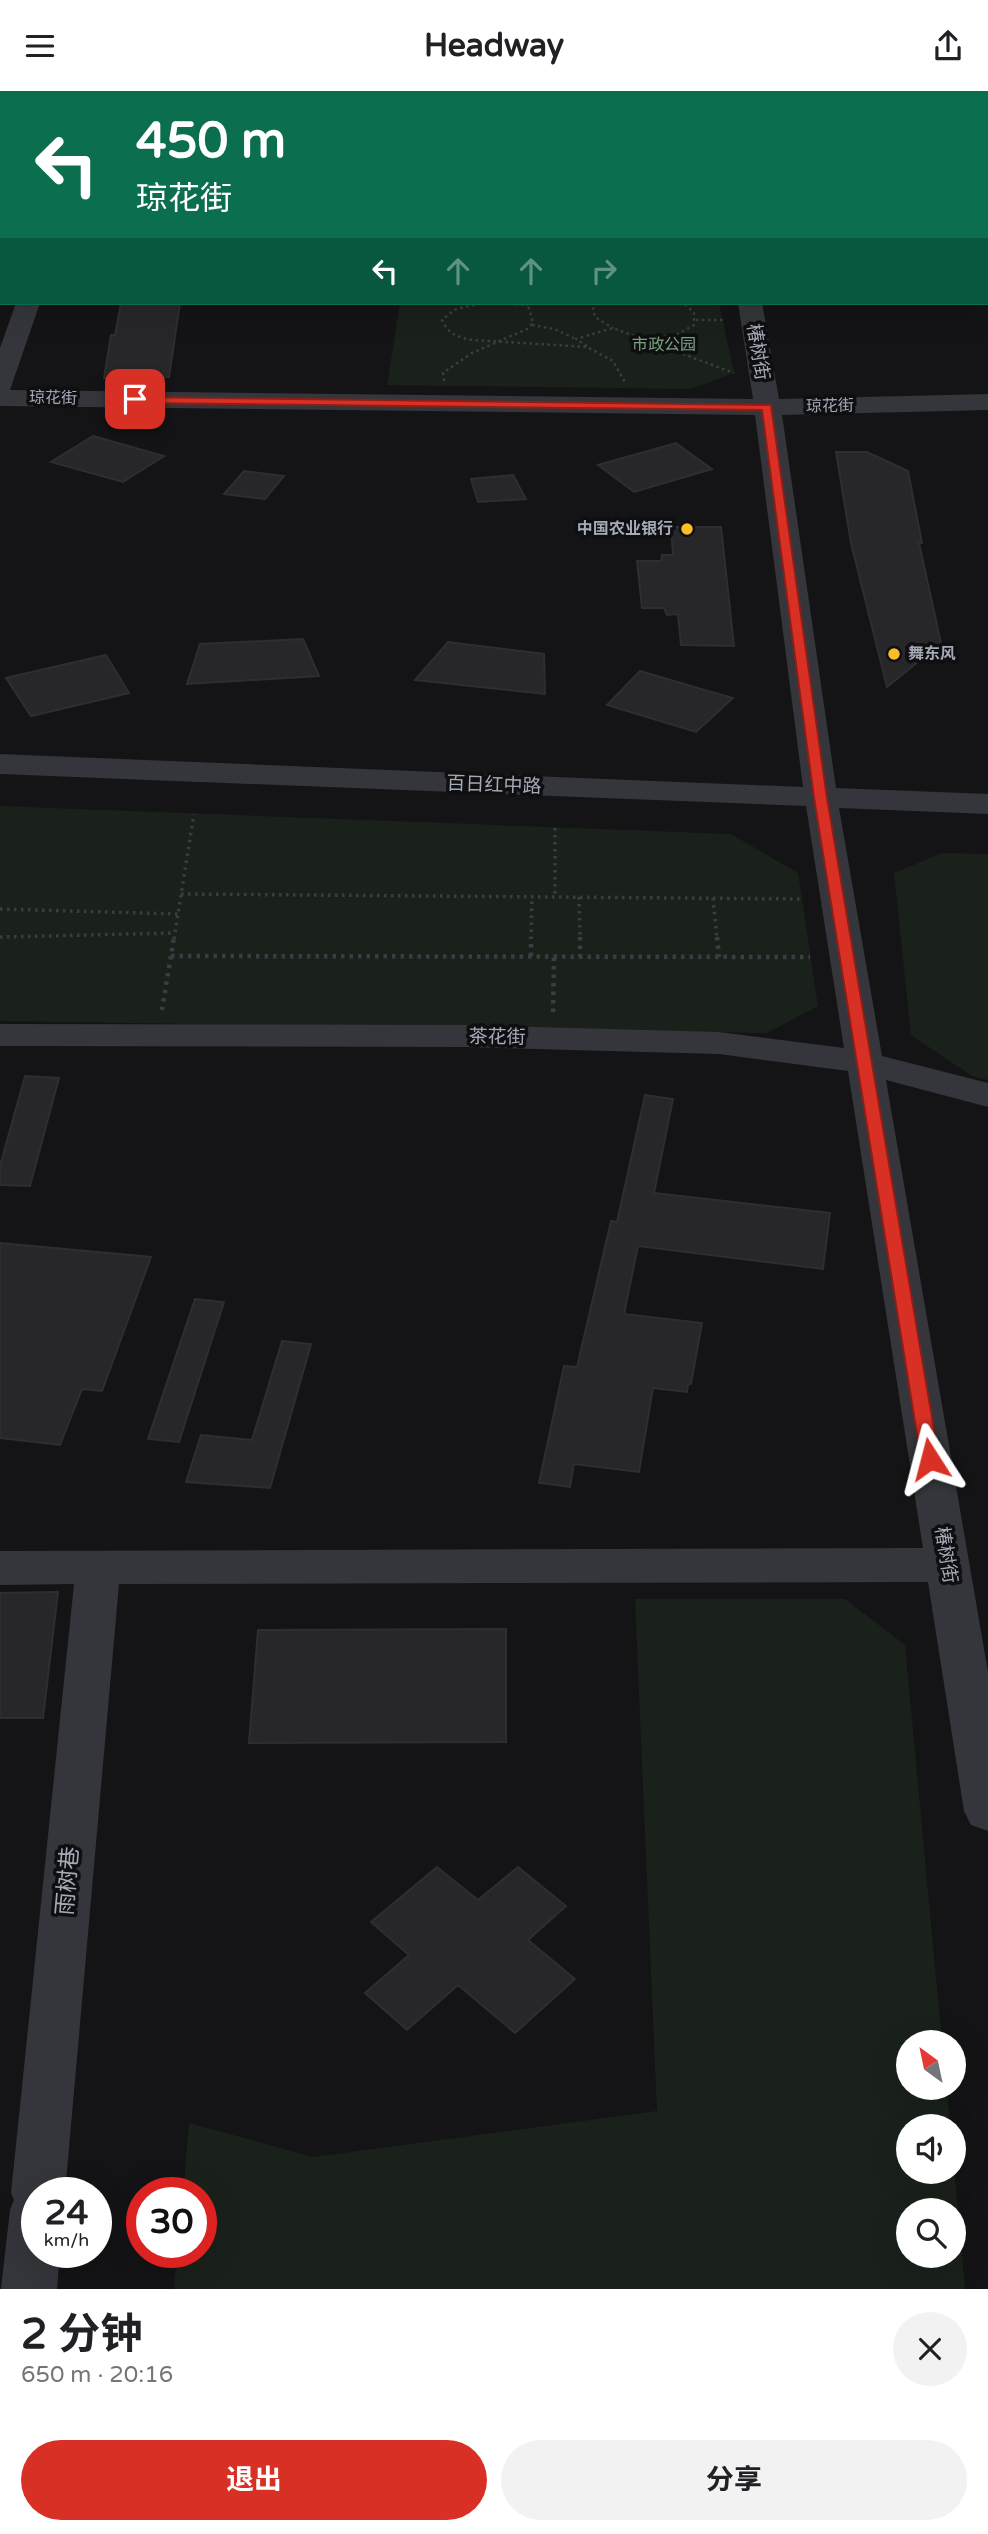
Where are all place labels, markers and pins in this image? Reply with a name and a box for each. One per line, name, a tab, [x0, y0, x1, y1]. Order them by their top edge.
pin	[105, 369, 165, 429]
place label: 中国农业银行	[577, 519, 673, 539]
marker: 中国农业银行	[679, 521, 695, 537]
place label: 舞东风	[908, 644, 956, 664]
marker: 舞东风	[886, 646, 902, 662]

